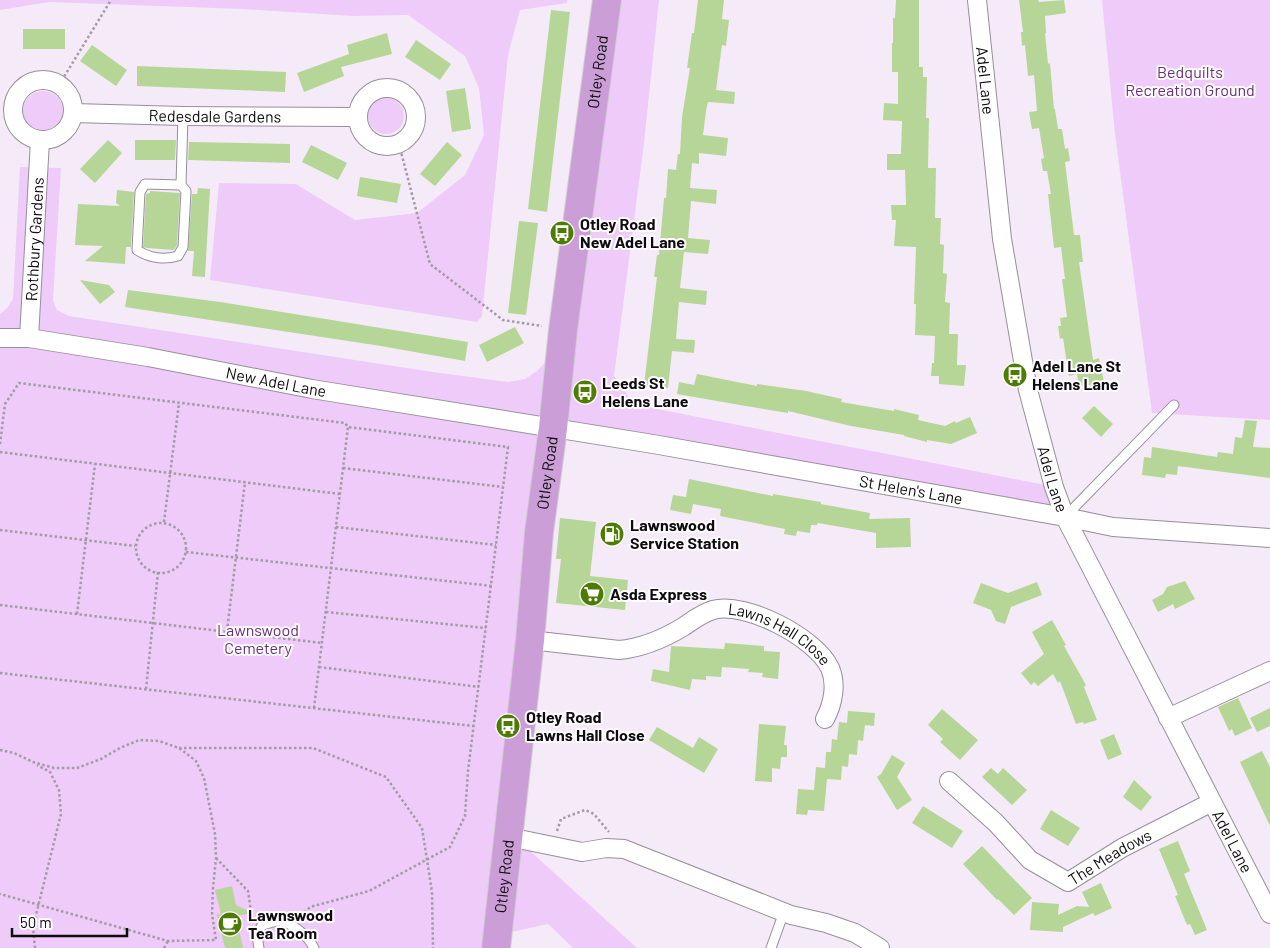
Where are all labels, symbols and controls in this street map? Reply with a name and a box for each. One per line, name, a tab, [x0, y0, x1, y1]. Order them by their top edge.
street label: Otley Road	[583, 34, 611, 110]
street label: Adel Lane	[973, 46, 999, 115]
park label: Bedquilts Recreation Ground	[1125, 62, 1255, 99]
street label: Redesdale Gardens	[148, 105, 281, 126]
street label: Rothbury Gardens	[21, 177, 47, 302]
place label: Otley Road New Adel Lane	[580, 214, 685, 251]
bus stop icon: Otley Road New Adel Lane	[549, 220, 575, 246]
place label: Adel Lane St Helens Lane	[1032, 356, 1121, 393]
street label: New Adel Lane	[224, 362, 328, 400]
bus stop icon: Adel Lane St Helens Lane	[1002, 362, 1028, 388]
place label: Leeds St Helens Lane	[602, 373, 689, 410]
bus stop icon: Leeds St Helens Lane	[572, 379, 598, 405]
street label: Otley Road	[532, 435, 561, 511]
street label: Adel Lane	[1034, 444, 1072, 515]
street label: St Helen's Lane	[858, 471, 964, 508]
place label: Lawnswood Service Station	[630, 515, 739, 552]
fuel station icon: Lawnswood Service Station	[599, 521, 625, 547]
supermarket icon: Asda Express	[579, 581, 605, 607]
place label: Asda Express	[610, 584, 707, 603]
street label: Lawns Hall Close	[727, 599, 835, 669]
park label: Lawnswood Cemetery	[217, 620, 299, 657]
place label: Otley Road Lawns Hall Close	[526, 707, 645, 744]
bus stop icon: Otley Road Lawns Hall Close	[495, 713, 521, 739]
street label: Adel Lane	[1209, 807, 1257, 876]
street label: The Meadows	[1064, 825, 1154, 888]
street label: Otley Road	[490, 839, 517, 914]
place label: Lawnswood Tea Room	[248, 905, 333, 942]
scale bar	[12, 906, 128, 938]
cafe icon: Lawnswood Tea Room	[217, 911, 243, 937]
text: 50 m	[20, 913, 52, 931]

